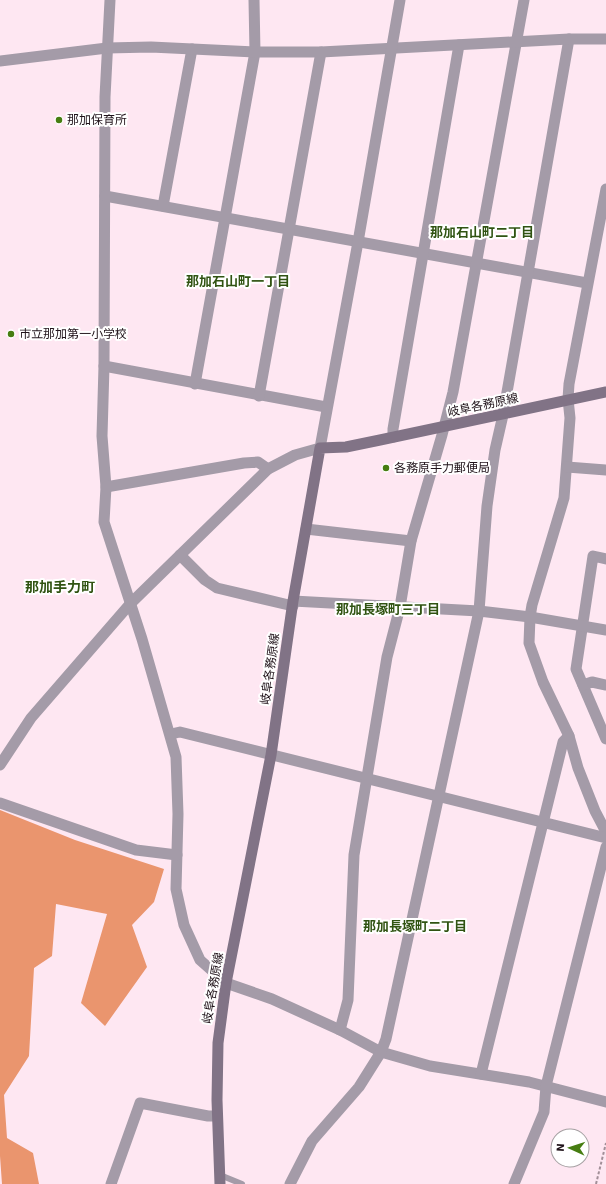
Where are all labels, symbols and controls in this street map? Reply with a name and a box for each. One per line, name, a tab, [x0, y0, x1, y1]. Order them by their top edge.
place label: 那加保育所	[67, 113, 127, 127]
marker: 那加保育所	[54, 115, 64, 125]
district label: 那加石山町二丁目	[430, 225, 534, 240]
district label: 那加石山町一丁目	[186, 274, 290, 289]
place label: 市立那加第一小学校	[19, 327, 127, 341]
marker: 市立那加第一小学校	[6, 329, 16, 339]
street label: 岐阜各務原線	[446, 391, 520, 419]
place label: 各務原手力郵便局	[394, 461, 490, 475]
marker: 各務原手力郵便局	[381, 463, 391, 473]
district label: 那加手力町	[25, 579, 95, 595]
district label: 那加長塚町三丁目	[336, 602, 440, 617]
street label: 岐阜各務原線	[258, 632, 282, 706]
district label: 那加長塚町二丁目	[363, 919, 467, 934]
street label: 岐阜各務原線	[200, 951, 226, 1025]
north arrow	[550, 1128, 590, 1168]
text: N	[554, 1143, 567, 1152]

